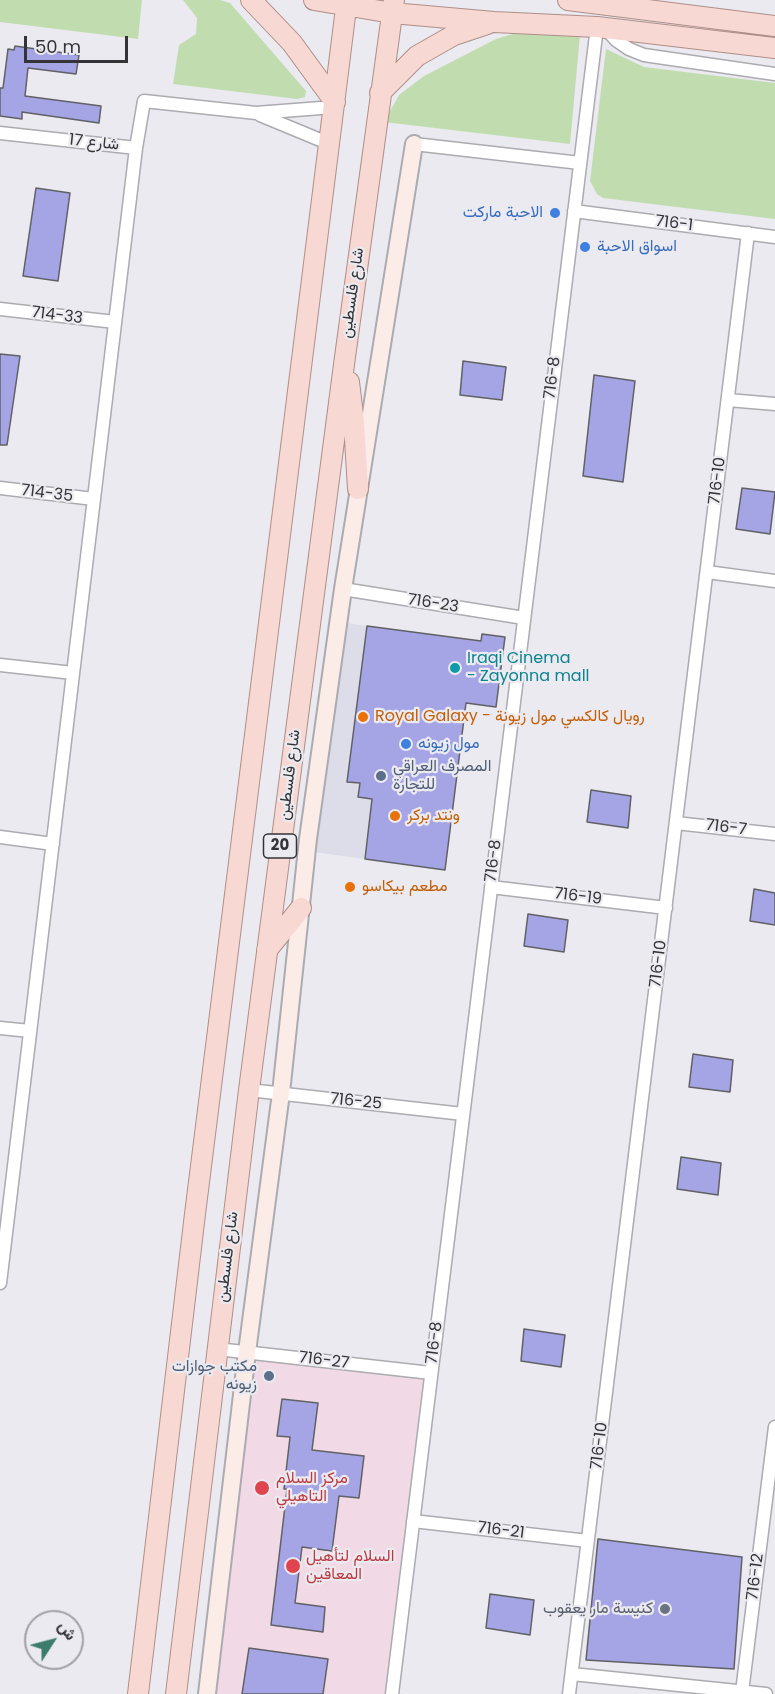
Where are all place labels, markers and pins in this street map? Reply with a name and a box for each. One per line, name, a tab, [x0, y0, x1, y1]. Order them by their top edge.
place label: الاحبة ماركت	[463, 203, 543, 223]
marker: الاحبة ماركت	[548, 206, 562, 220]
place label: اسواق الاحبة	[597, 237, 677, 257]
marker: اسواق الاحبة	[578, 240, 592, 254]
place label: Iraqi Cinema - Zayonna mall	[467, 649, 590, 687]
marker: Iraqi Cinema - Zayonna mall	[448, 661, 462, 675]
place label: Royal Galaxy - رويال كالكسي مول زيونة	[375, 707, 645, 727]
marker: Royal Galaxy - رويال كالكسي مول زيونة	[356, 710, 370, 724]
place label: مول زيونه	[418, 734, 479, 754]
marker: مول زيونه	[399, 737, 413, 751]
place label: المصرف العراقي للتجارة	[393, 757, 491, 795]
marker: المصرف العراقي للتجارة	[374, 769, 388, 783]
place label: ونتد بركر	[407, 806, 460, 826]
marker: ونتد بركر	[388, 809, 402, 823]
place label: مطعم بيكاسو	[362, 877, 448, 897]
marker: مطعم بيكاسو	[343, 880, 357, 894]
place label: مكتب جوازات زيونه	[172, 1357, 257, 1395]
marker: مكتب جوازات زيونه	[262, 1369, 276, 1383]
place label: مركز السلام التاهيلي	[276, 1469, 348, 1507]
marker: مركز السلام التاهيلي	[253, 1479, 271, 1497]
place label: السلام لتأهيل المعاقين	[306, 1547, 394, 1585]
marker: السلام لتأهيل المعاقين	[284, 1557, 302, 1575]
place label: كنيسة مار يعقوب	[543, 1599, 653, 1619]
marker: كنيسة مار يعقوب	[658, 1602, 672, 1616]

